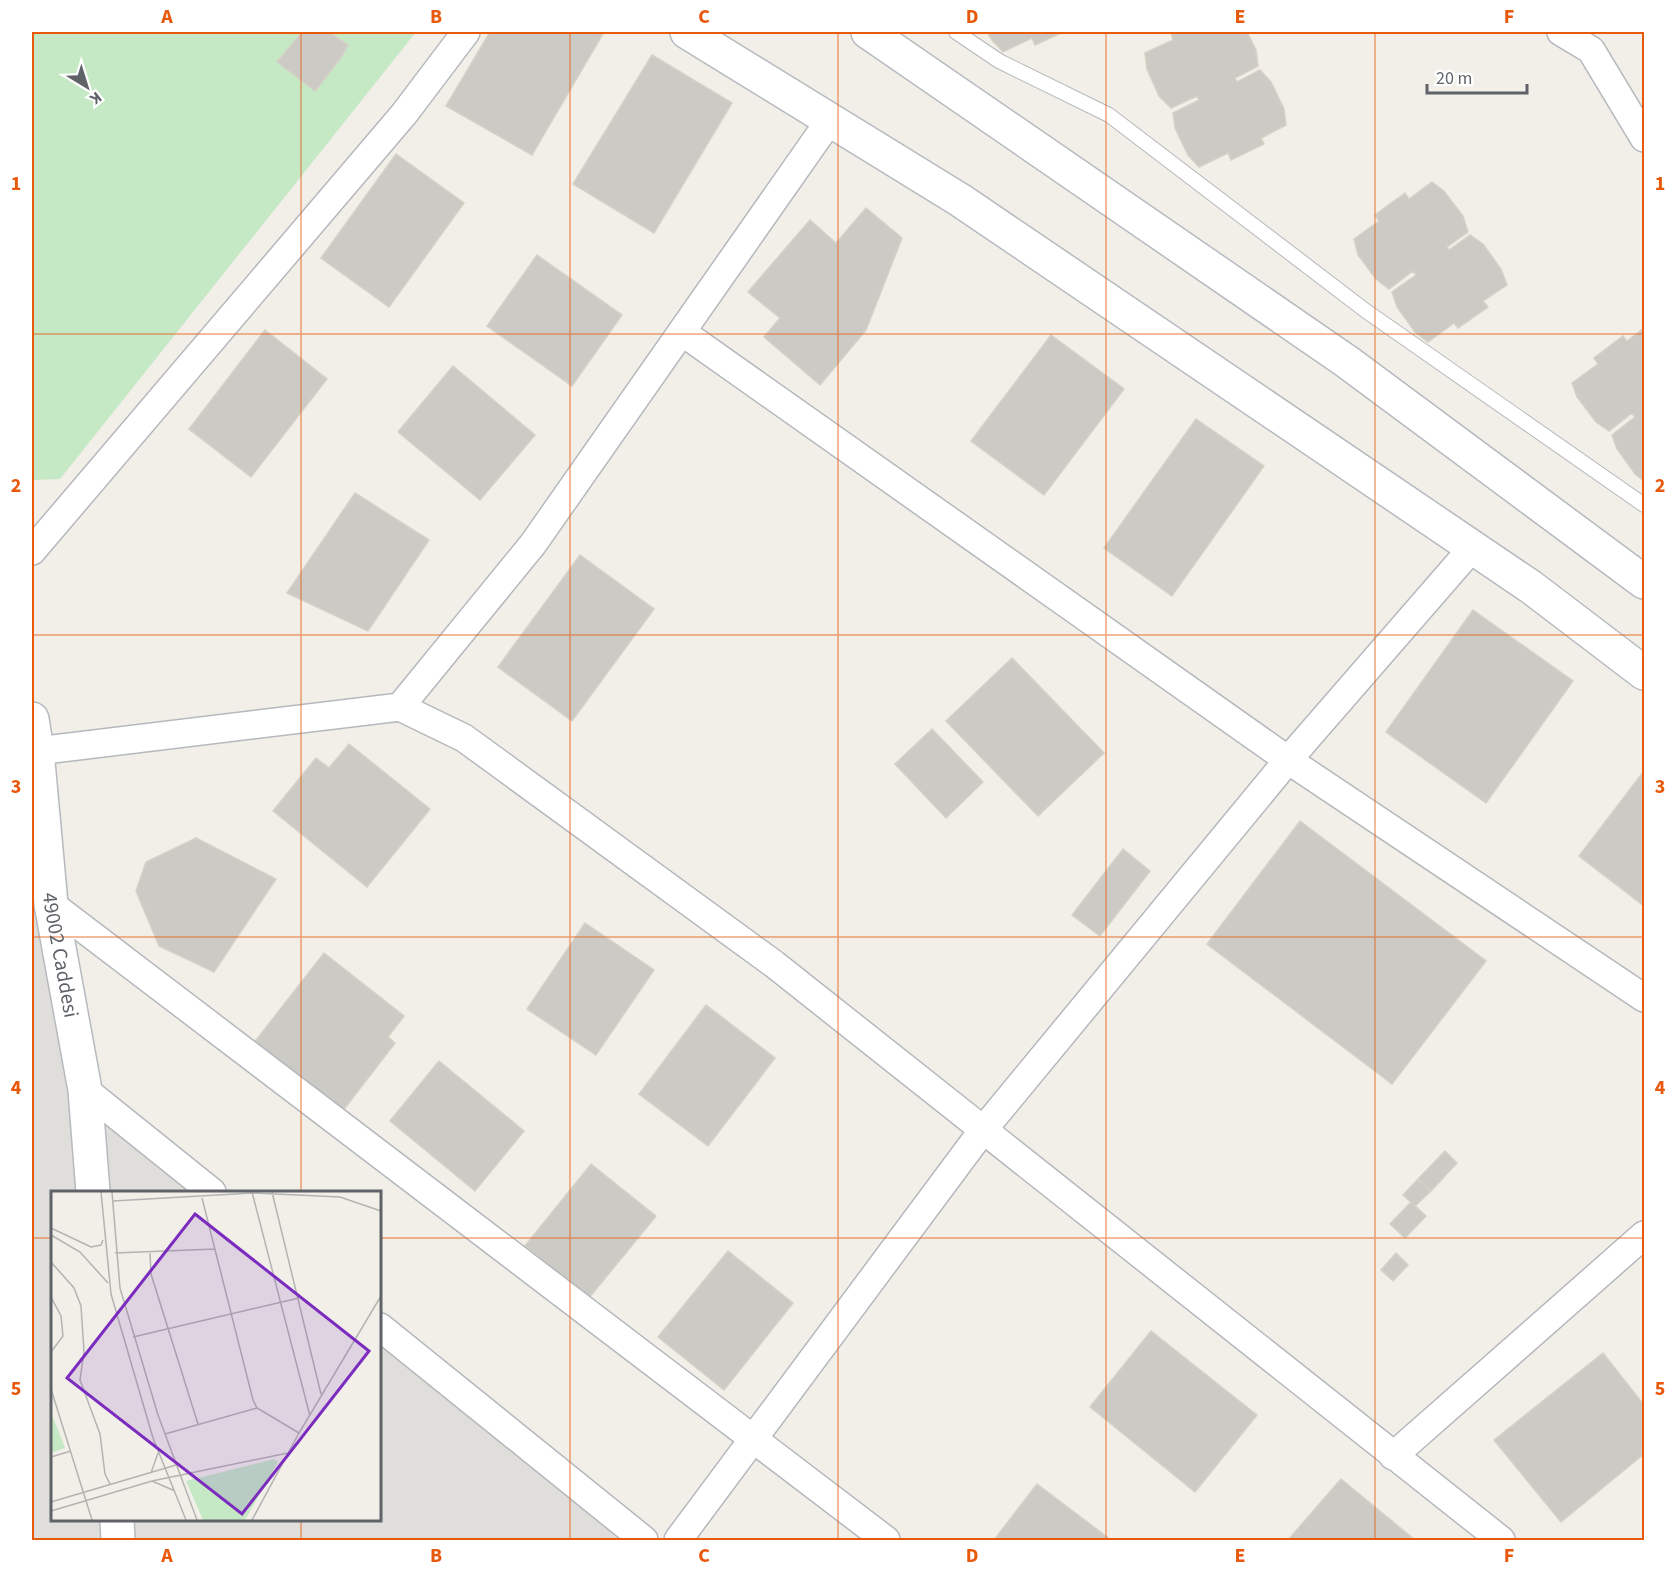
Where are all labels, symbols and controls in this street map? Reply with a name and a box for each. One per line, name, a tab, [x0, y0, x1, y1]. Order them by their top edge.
text: A	[160, 3, 173, 31]
text: B	[430, 3, 442, 31]
text: C	[698, 3, 710, 31]
text: D	[966, 3, 978, 31]
text: E	[1235, 3, 1245, 31]
text: F	[1504, 3, 1514, 31]
north arrow	[57, 57, 117, 117]
scale bar	[1427, 57, 1528, 95]
text: 20 m	[1436, 66, 1472, 91]
text: K	[85, 86, 106, 110]
text: 1	[11, 170, 21, 198]
text: 1	[1655, 170, 1665, 198]
text: 2	[11, 472, 21, 500]
text: 2	[1655, 472, 1665, 500]
text: 3	[11, 773, 21, 801]
text: 3	[1655, 773, 1665, 801]
street label: 49002 Caddesi	[35, 891, 86, 1020]
text: 4	[11, 1074, 22, 1102]
text: 4	[1655, 1074, 1666, 1102]
inset map	[51, 1191, 381, 1521]
text: 5	[11, 1375, 21, 1403]
text: 5	[1655, 1375, 1665, 1403]
text: A	[160, 1542, 173, 1570]
text: B	[430, 1542, 442, 1570]
text: C	[698, 1542, 710, 1570]
text: D	[966, 1542, 978, 1570]
text: E	[1235, 1542, 1245, 1570]
text: F	[1504, 1542, 1514, 1570]

